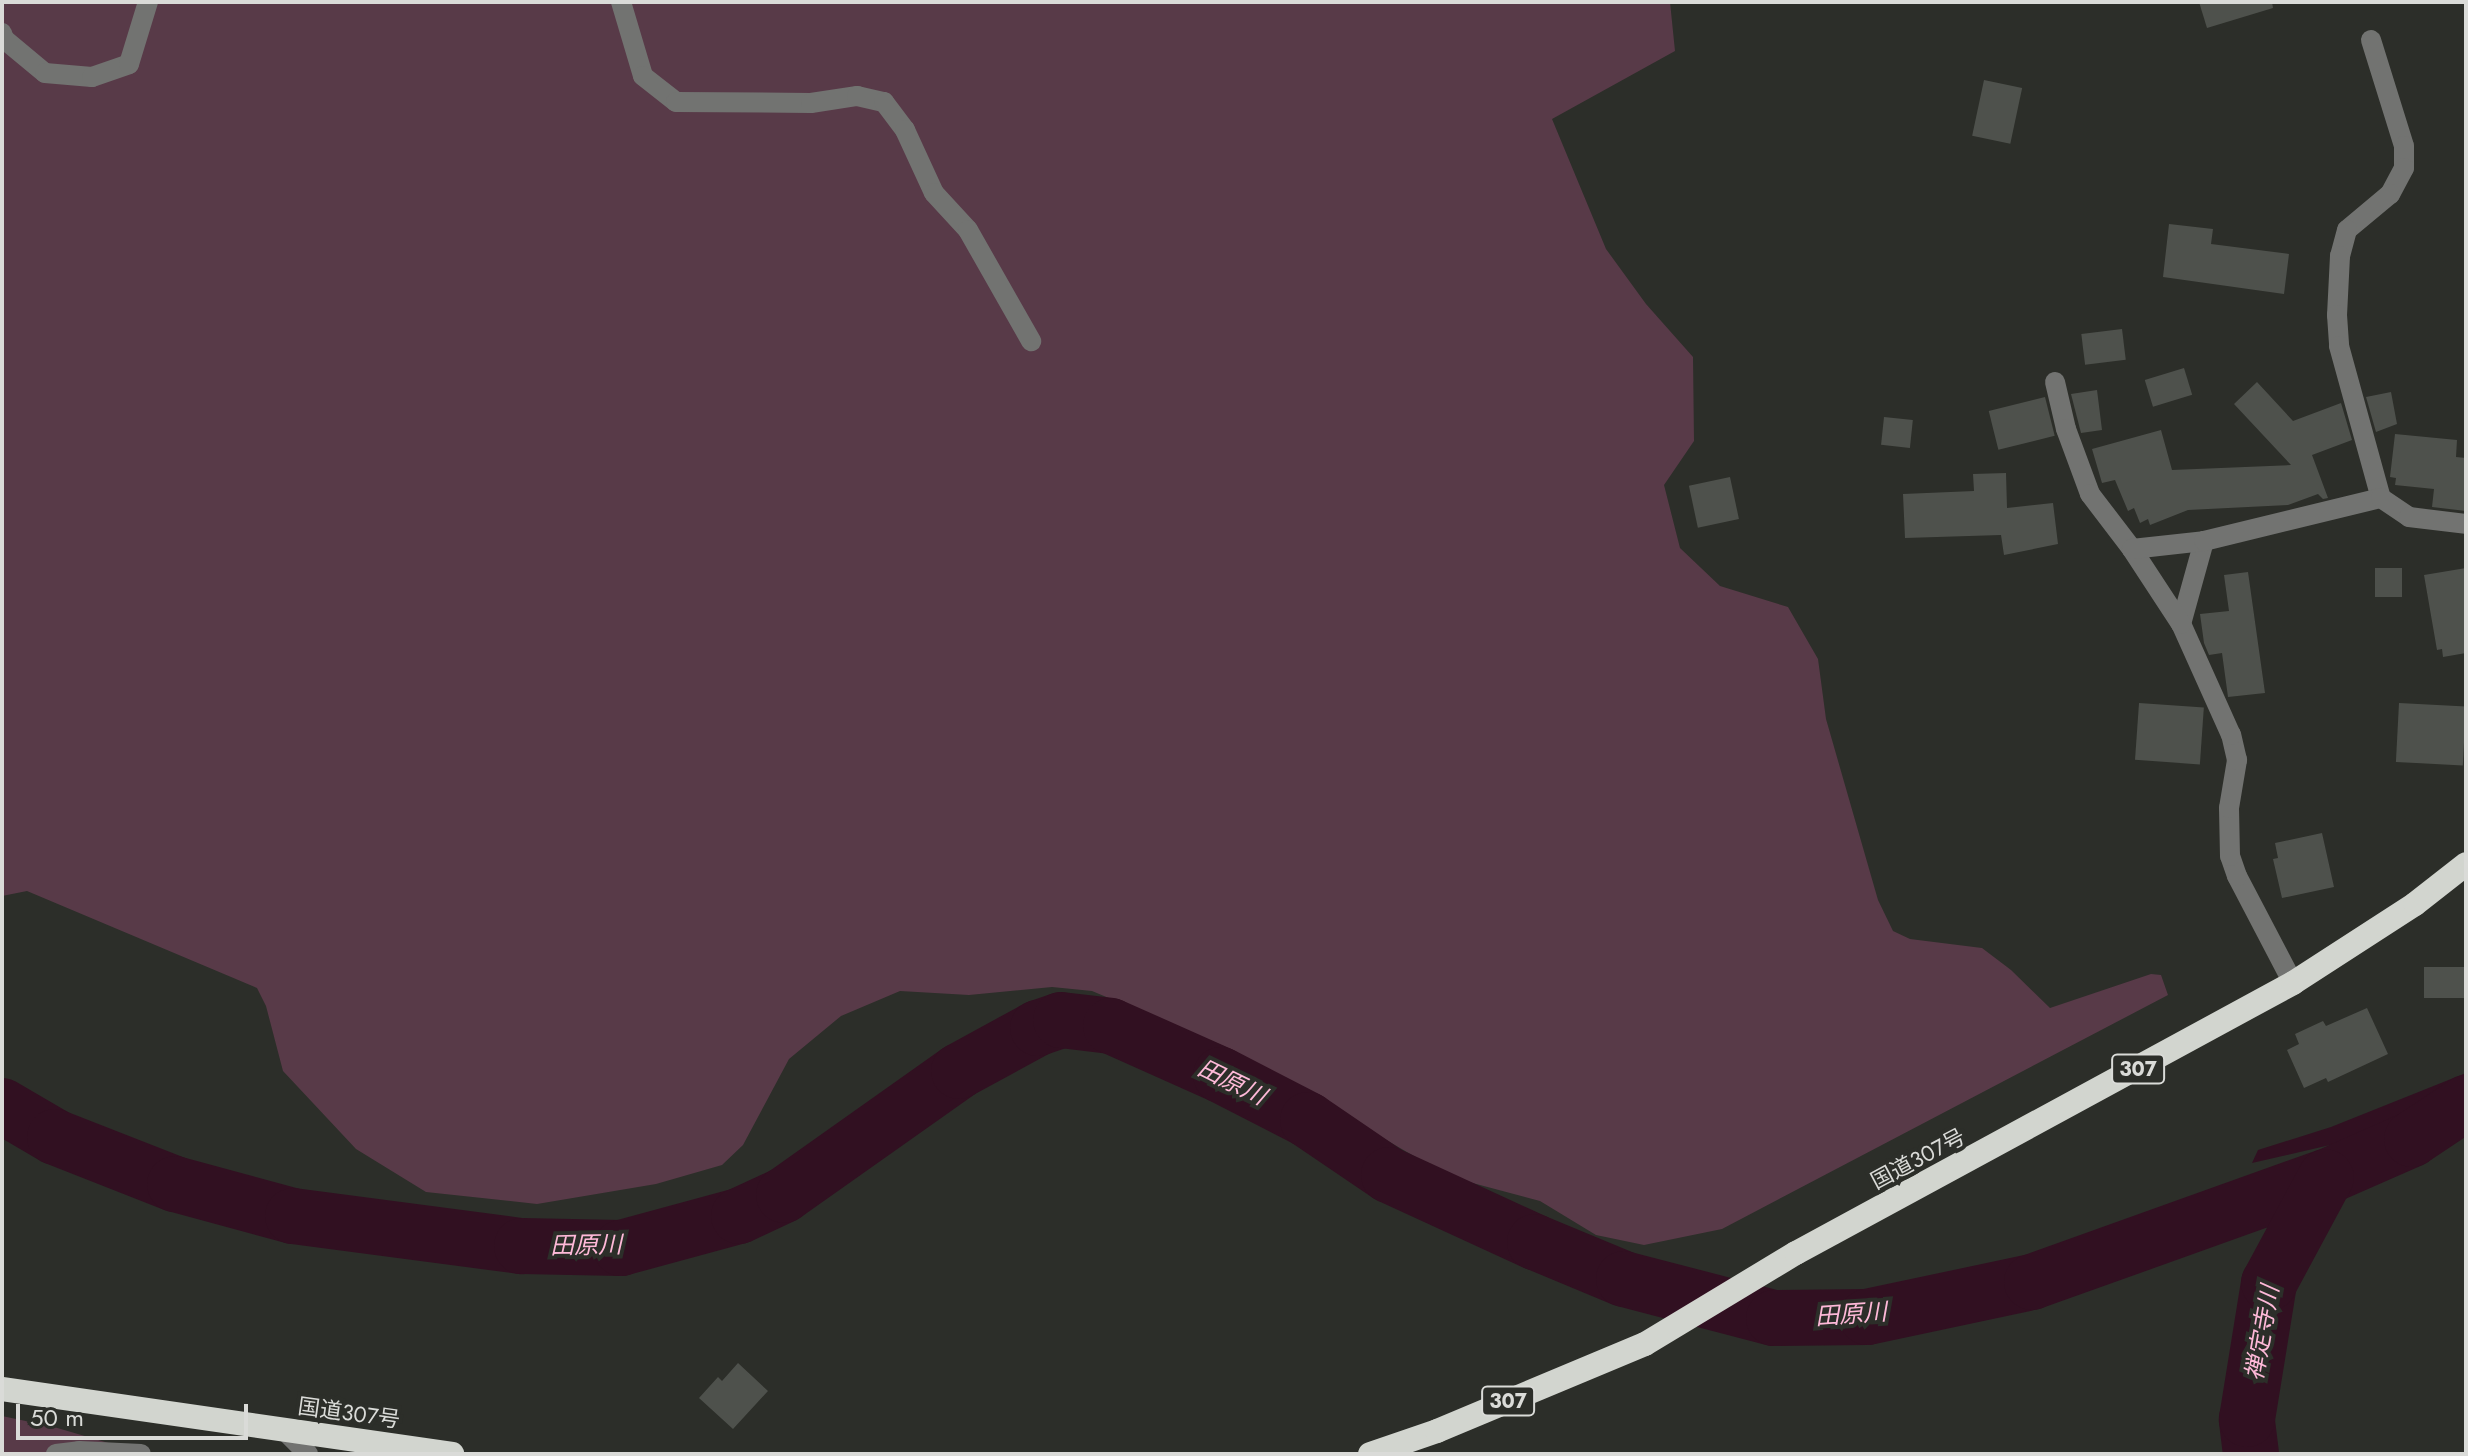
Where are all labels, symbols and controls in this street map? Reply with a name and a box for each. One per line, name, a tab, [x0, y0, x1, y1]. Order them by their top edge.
water label: 田原川	[1193, 1053, 1271, 1111]
road number: 307	[2110, 1053, 2166, 1085]
street label: 国道307号	[1866, 1123, 1970, 1195]
water label: 田原川	[550, 1230, 622, 1260]
water label: 禅定寺川	[2239, 1283, 2285, 1383]
water label: 田原川	[1814, 1297, 1888, 1331]
road number: 307	[1480, 1385, 1536, 1417]
scale bar	[20, 1388, 252, 1438]
street label: 国道307号	[296, 1393, 402, 1433]
text: 50 m	[30, 1400, 84, 1435]

